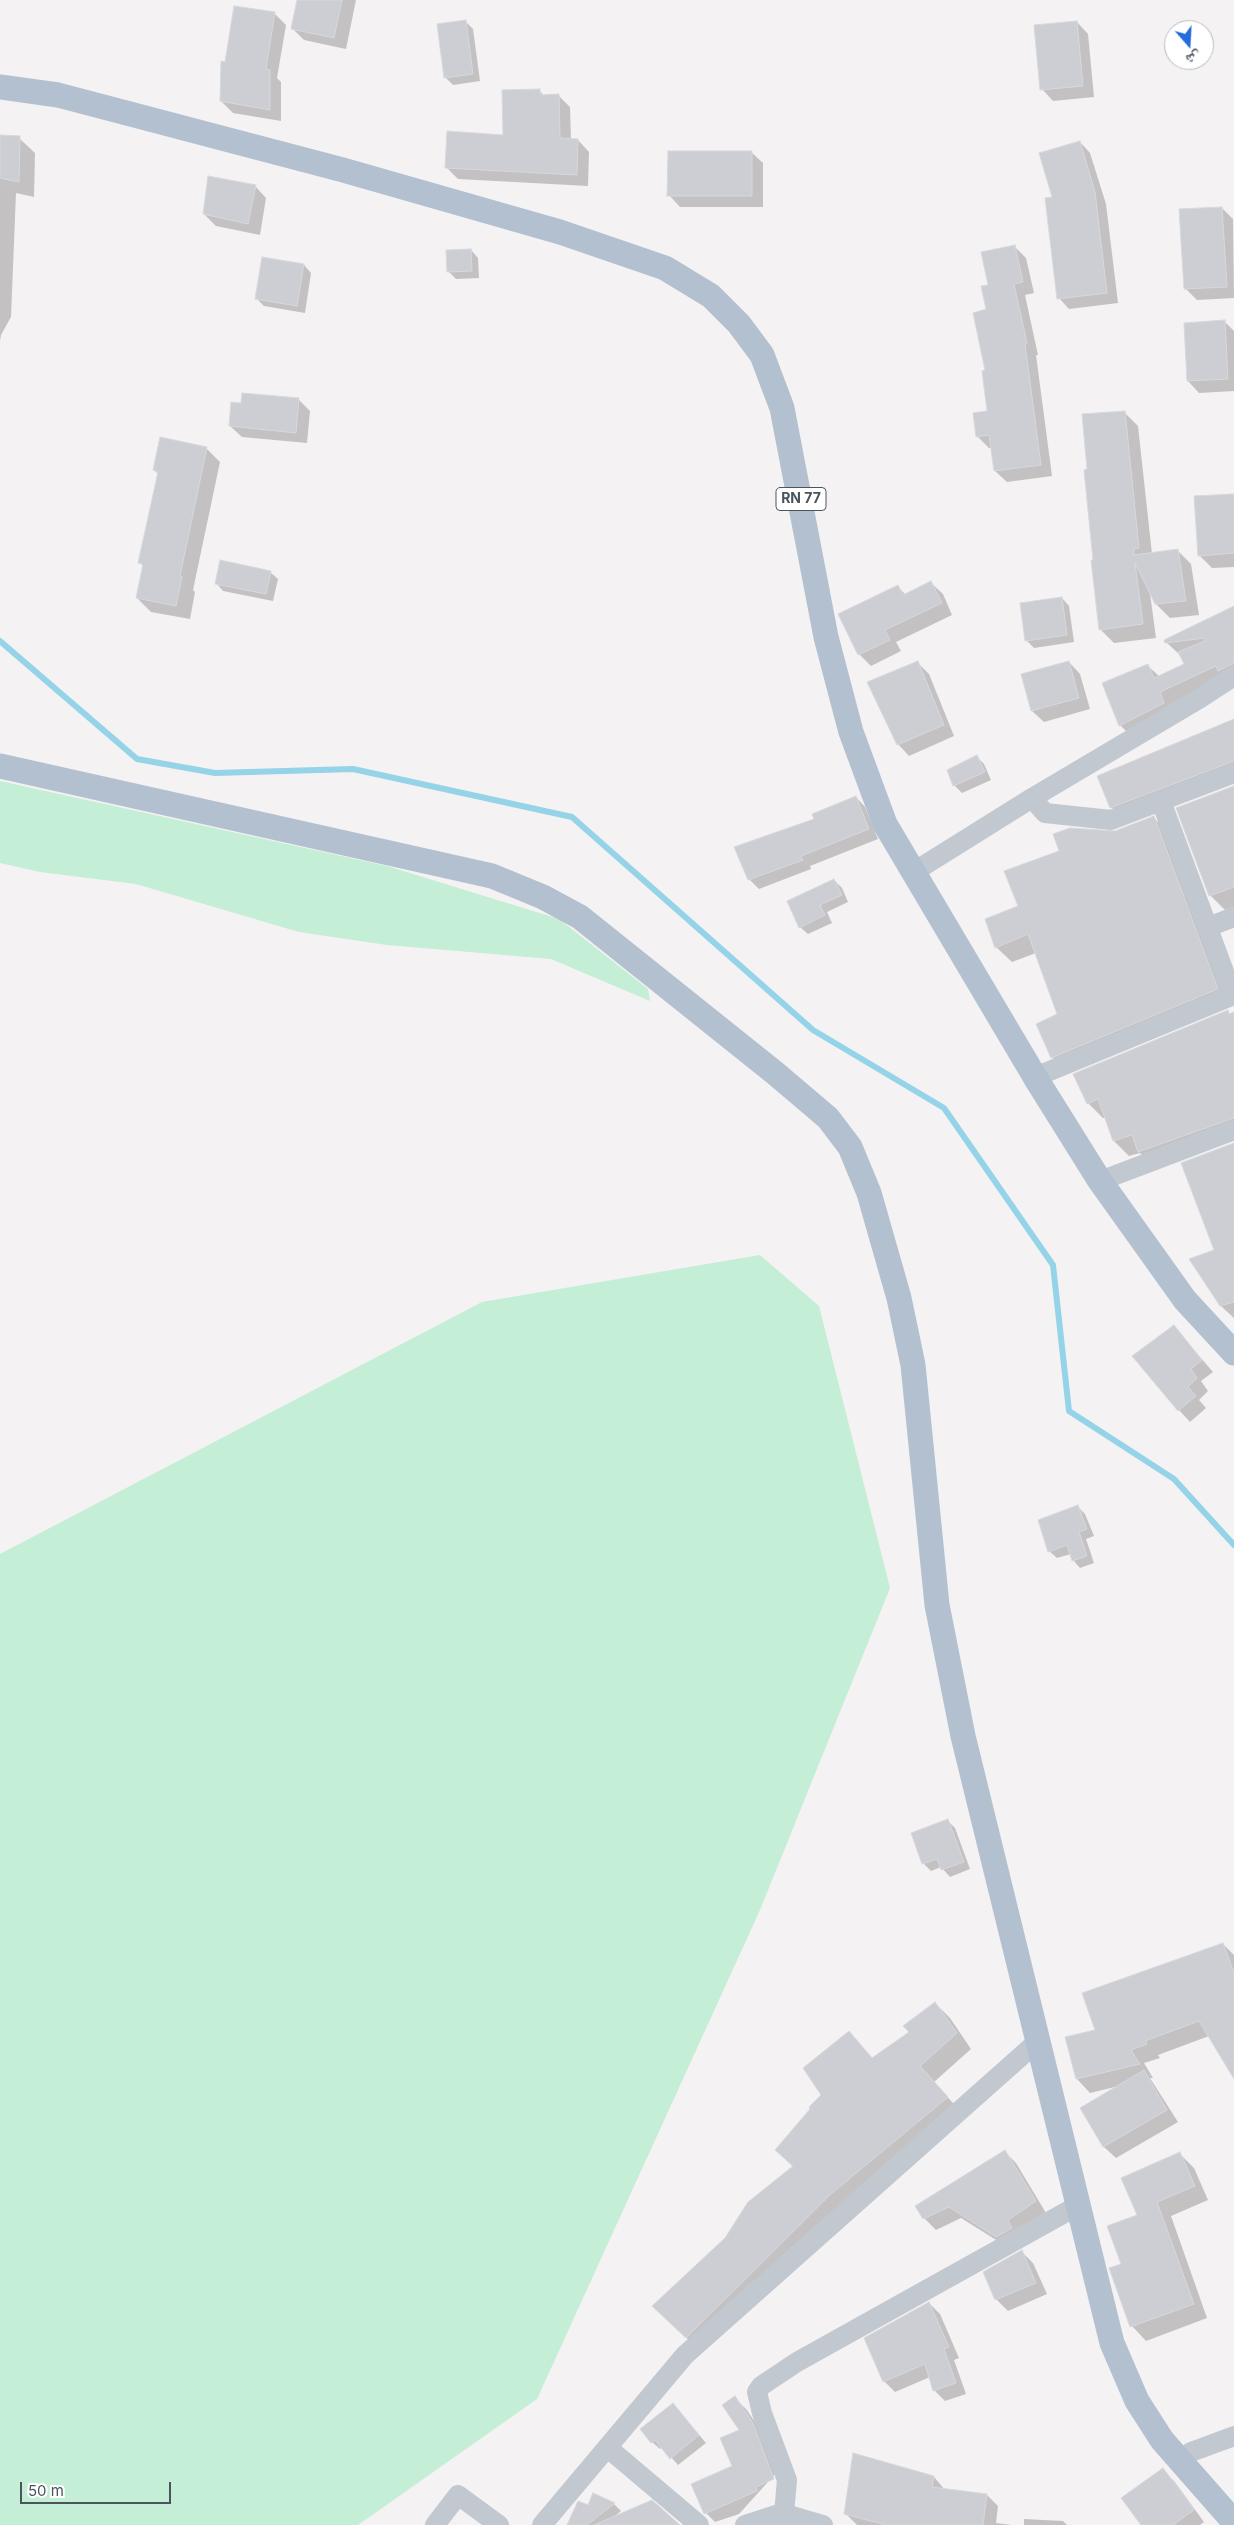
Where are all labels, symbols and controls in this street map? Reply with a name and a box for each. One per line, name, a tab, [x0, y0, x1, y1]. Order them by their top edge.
north arrow	[1164, 20, 1214, 70]
text: ش	[1184, 48, 1204, 69]
road number: RN 77	[776, 488, 826, 510]
scale bar	[22, 2472, 174, 2504]
text: 50 m	[28, 2481, 64, 2500]

